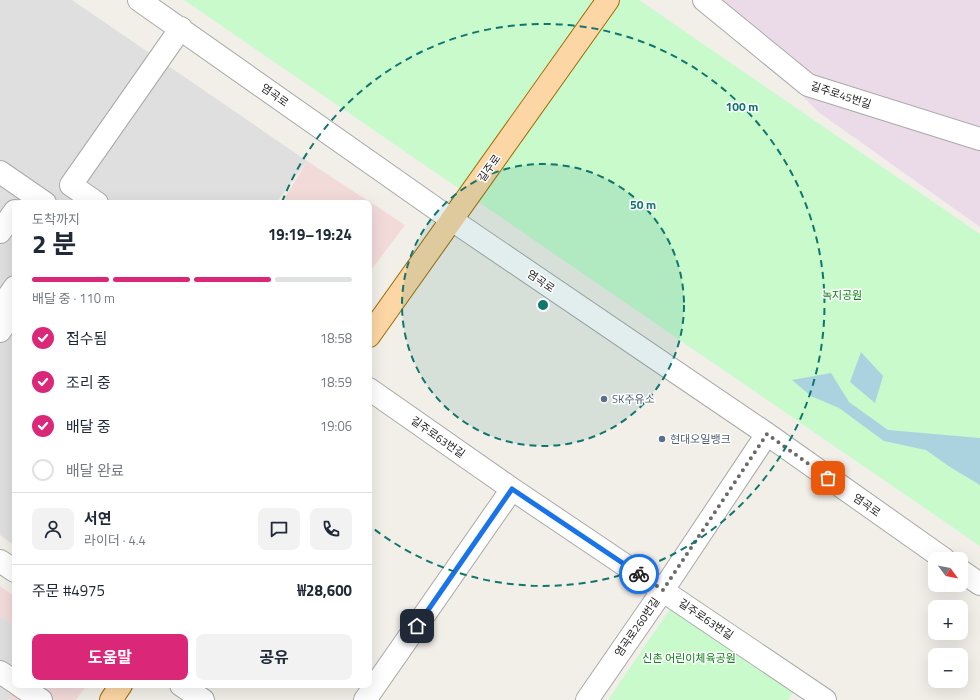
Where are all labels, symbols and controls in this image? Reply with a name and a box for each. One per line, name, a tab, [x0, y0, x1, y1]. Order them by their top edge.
street label: 길주로45번길	[809, 78, 873, 112]
street label: 염곡로	[258, 80, 292, 110]
text: 100 m	[726, 97, 758, 116]
street label: 길주로	[474, 151, 504, 185]
text: 50 m	[630, 195, 656, 214]
text: 도착까지	[32, 209, 80, 229]
text: 19:19–19:24	[268, 223, 352, 246]
text: 2 분	[32, 224, 76, 263]
street label: 염곡로	[524, 266, 558, 296]
park label: 녹지공원	[822, 287, 862, 303]
text: 배달 중 · 110 m	[32, 288, 115, 308]
centre of rings	[536, 298, 550, 312]
icon: check	[32, 327, 54, 349]
text: 접수됨	[66, 327, 107, 350]
text: 18:58	[320, 328, 352, 348]
icon: check	[32, 371, 54, 393]
text: 조리 중	[66, 371, 111, 394]
text: 18:59	[320, 372, 352, 392]
place label: SK주유소	[612, 391, 655, 407]
marker: SK주유소	[599, 394, 609, 404]
street label: 길주로63번길	[408, 412, 468, 462]
icon: check	[32, 415, 54, 437]
text: 배달 중	[66, 415, 111, 438]
text: 19:06	[320, 416, 352, 436]
place label: 현대오일뱅크	[670, 431, 731, 447]
marker: 현대오일뱅크	[657, 434, 667, 444]
text: 배달 완료	[66, 459, 125, 482]
pin	[811, 461, 845, 495]
icon: bag	[817, 467, 839, 489]
street label: 염곡로	[850, 490, 884, 520]
text: 서연	[84, 507, 112, 530]
button: person	[32, 508, 74, 550]
button: chat	[258, 508, 300, 550]
button: phone	[310, 508, 352, 550]
text: 라이더 · 4.4	[84, 530, 146, 550]
north arrow	[928, 552, 968, 592]
map controls	[928, 552, 968, 688]
courier	[619, 554, 659, 594]
icon: bike	[628, 563, 650, 585]
text: 주문 #4975	[32, 579, 105, 602]
text: ₩28,600	[297, 579, 352, 602]
street label: 염곡로260번길	[611, 594, 663, 660]
street label: 길주로63번길	[675, 595, 737, 643]
button: +	[928, 600, 968, 640]
pin	[400, 609, 434, 643]
icon: home	[406, 615, 428, 637]
button: 도움말	[32, 634, 188, 680]
button: 공유	[196, 634, 352, 680]
button: −	[928, 648, 968, 688]
park label: 신촌 어린이체육공원	[642, 650, 736, 666]

